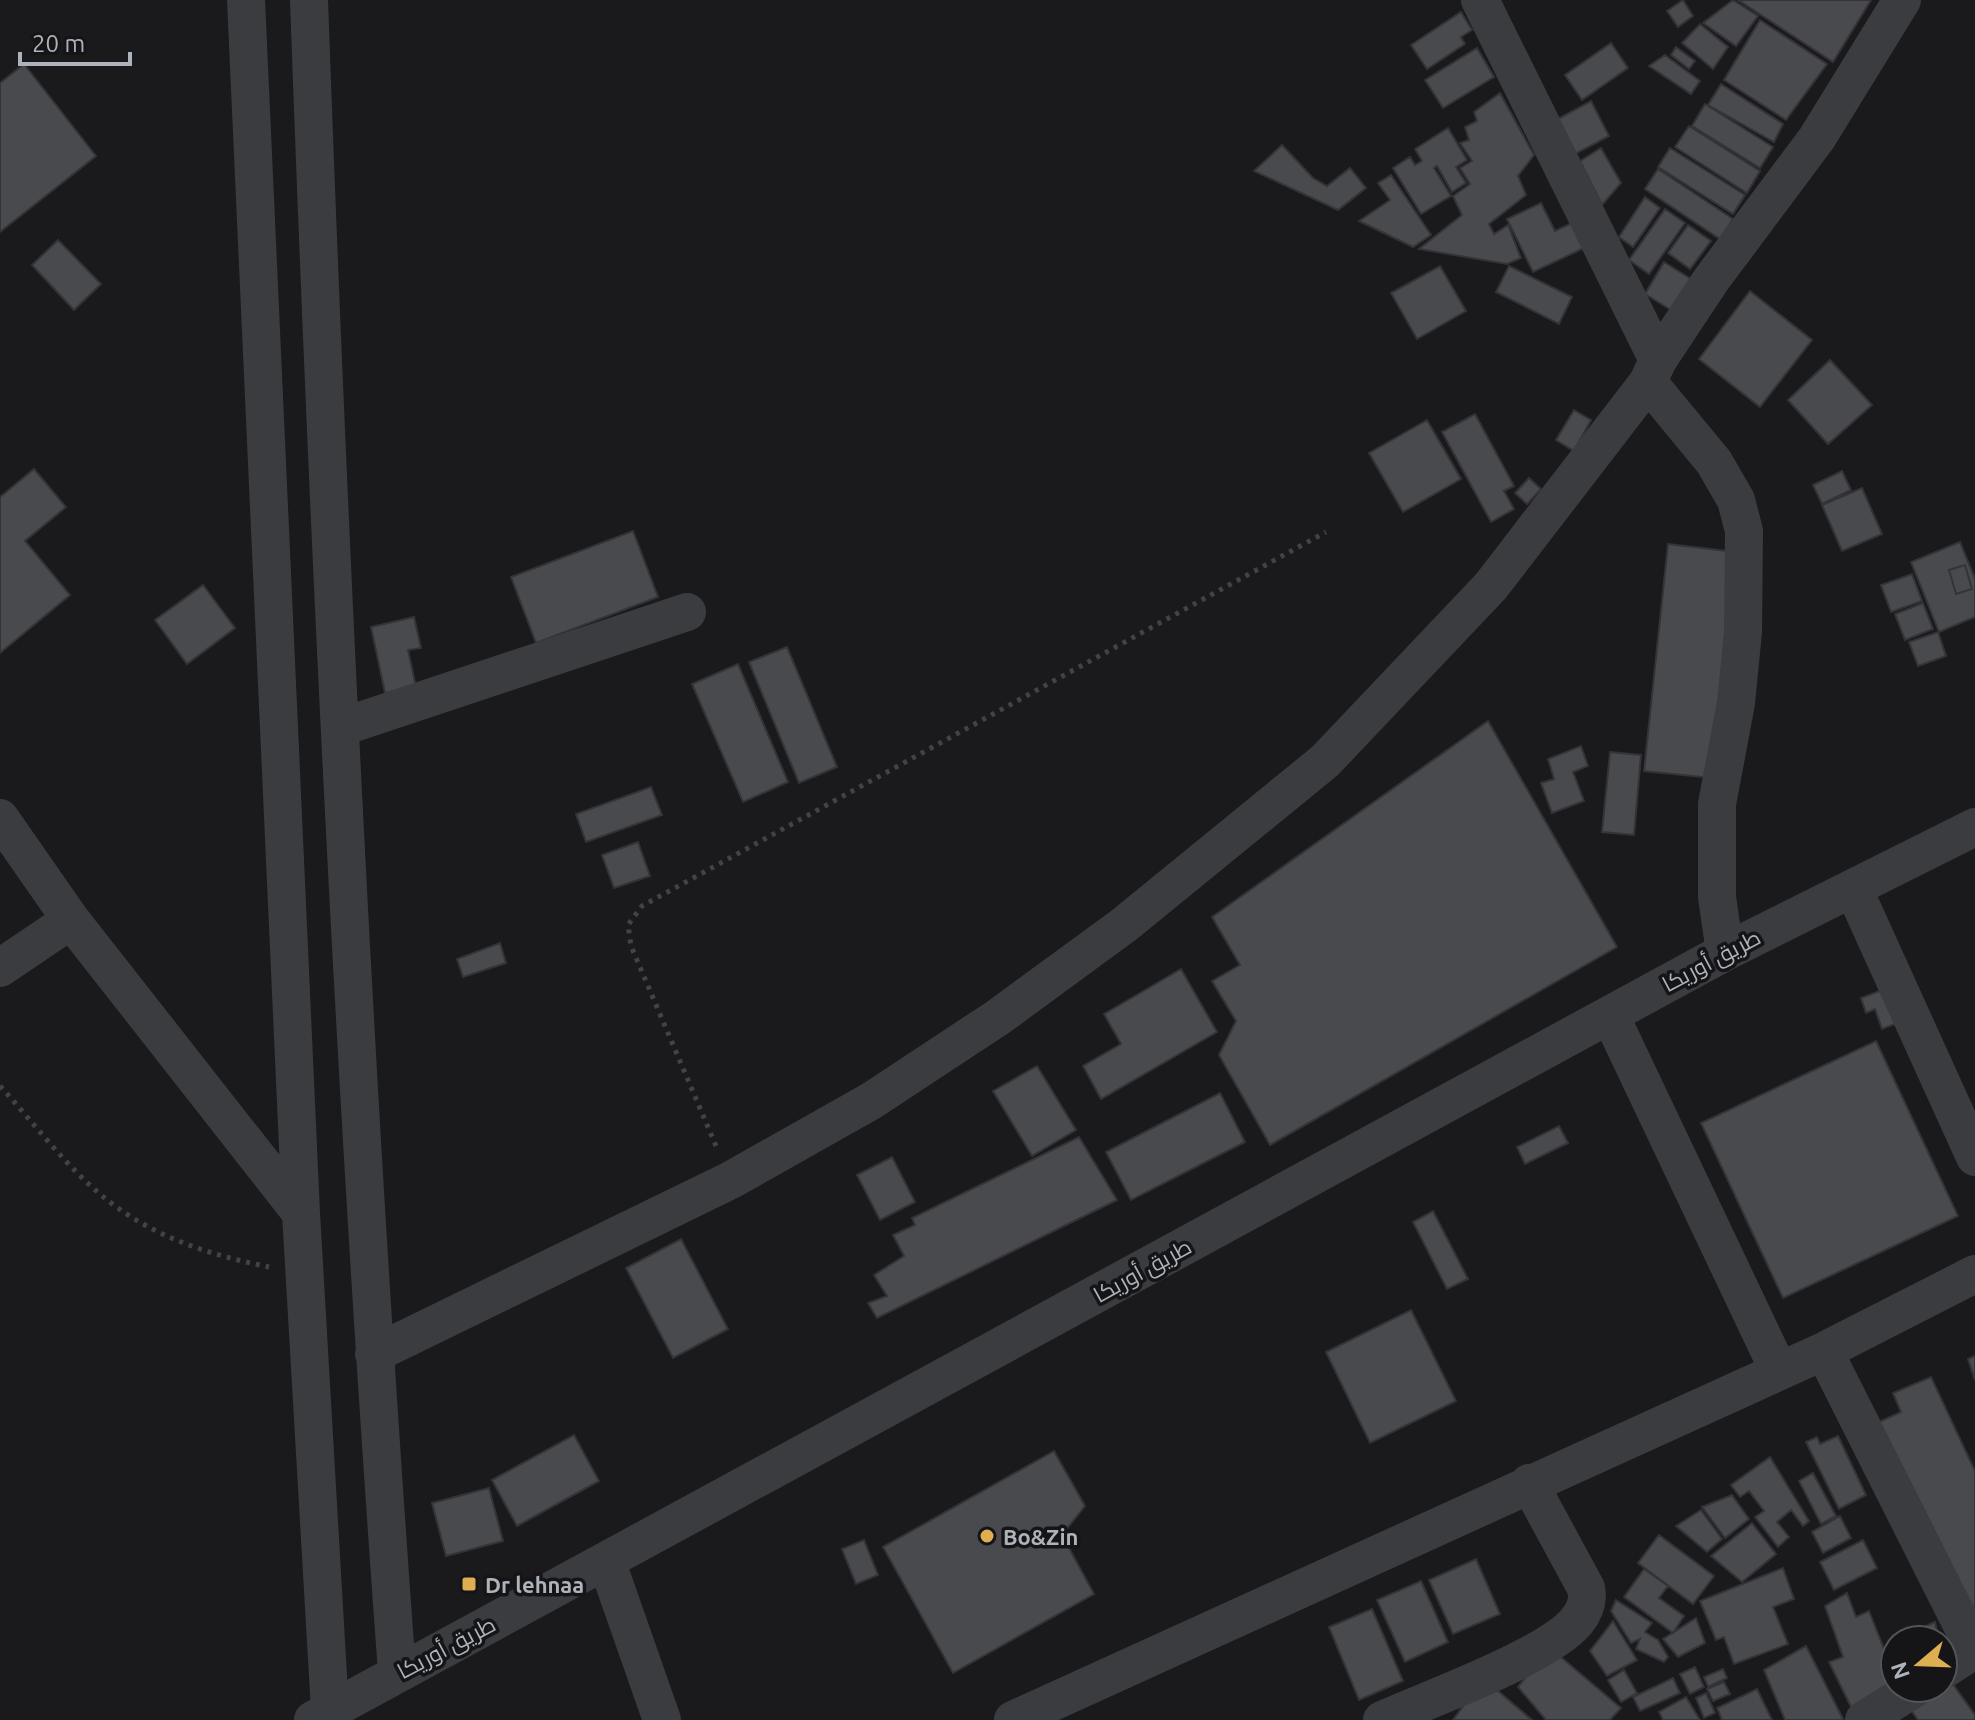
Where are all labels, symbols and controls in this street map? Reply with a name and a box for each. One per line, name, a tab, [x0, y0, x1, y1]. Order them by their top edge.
scale bar	[20, 16, 130, 66]
text: 20 m	[32, 30, 85, 57]
street label: طريق أوريكا	[1658, 924, 1765, 998]
street label: طريق أوريكا	[1089, 1233, 1196, 1309]
place label: Bo&Zin	[1003, 1524, 1078, 1549]
marker: Bo&Zin	[978, 1527, 996, 1545]
place label: Dr lehnaa	[485, 1572, 584, 1597]
marker: Dr lehnaa	[460, 1575, 478, 1593]
street label: طريق أوريكا	[393, 1611, 500, 1685]
north arrow	[1879, 1624, 1959, 1704]
text: N	[1885, 1659, 1914, 1683]

